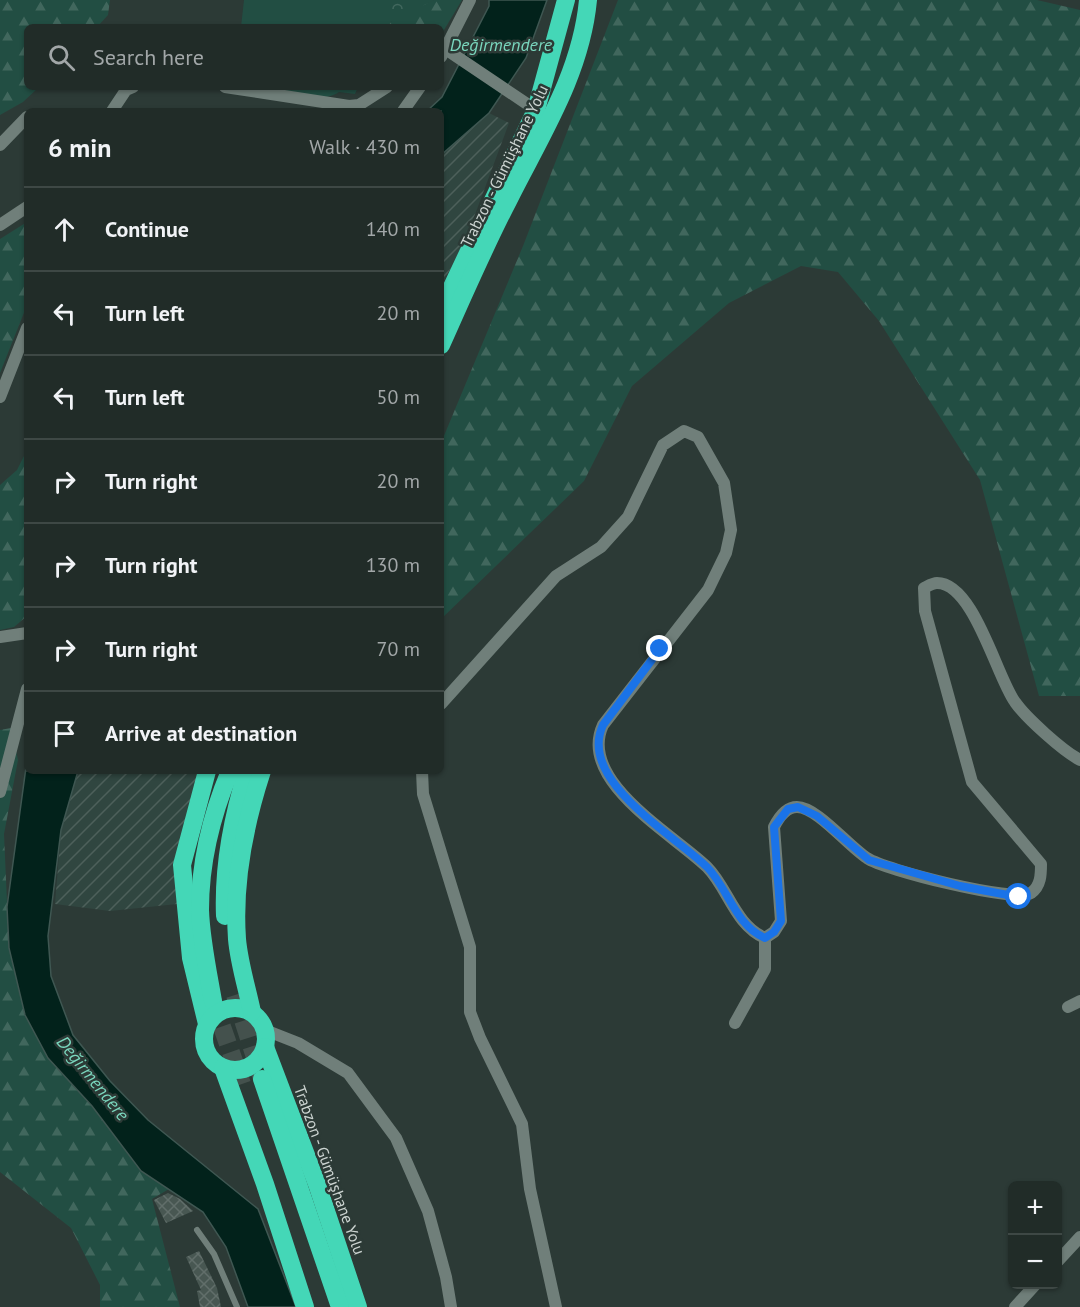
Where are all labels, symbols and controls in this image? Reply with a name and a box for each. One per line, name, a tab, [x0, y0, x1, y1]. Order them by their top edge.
search box	[24, 24, 444, 90]
water label: Değirmendere	[450, 33, 553, 56]
icon: search	[45, 41, 78, 74]
text: Search here	[93, 43, 204, 71]
street label: Trabzon - Gümüşhane Yolu	[456, 81, 552, 251]
text: 6 min	[48, 131, 111, 164]
text: Walk · 430 m	[309, 134, 420, 160]
icon: ahead	[48, 213, 81, 246]
text: Continue	[105, 215, 189, 243]
text: 140 m	[366, 216, 420, 242]
icon: left	[48, 297, 81, 330]
text: Turn left	[105, 299, 185, 327]
text: 20 m	[377, 300, 420, 326]
icon: left	[48, 381, 81, 414]
text: Turn left	[105, 383, 185, 411]
text: 50 m	[377, 384, 420, 410]
icon: right	[48, 465, 81, 498]
text: Turn right	[105, 467, 197, 495]
text: 20 m	[377, 468, 420, 494]
icon: right	[48, 549, 81, 582]
text: Turn right	[105, 551, 197, 579]
text: 130 m	[366, 552, 420, 578]
icon: right	[48, 633, 81, 666]
text: Turn right	[105, 635, 197, 663]
route end	[646, 635, 672, 661]
text: 70 m	[377, 636, 420, 662]
icon: arrive	[48, 717, 81, 750]
text: Arrive at destination	[105, 719, 297, 747]
route start	[1005, 883, 1031, 909]
water label: Değirmendere	[52, 1031, 135, 1126]
street label: Trabzon - Gümüşhane Yolu	[290, 1083, 370, 1257]
map controls	[1008, 1181, 1062, 1289]
button: +	[1008, 1181, 1062, 1235]
button: −	[1008, 1235, 1062, 1289]

